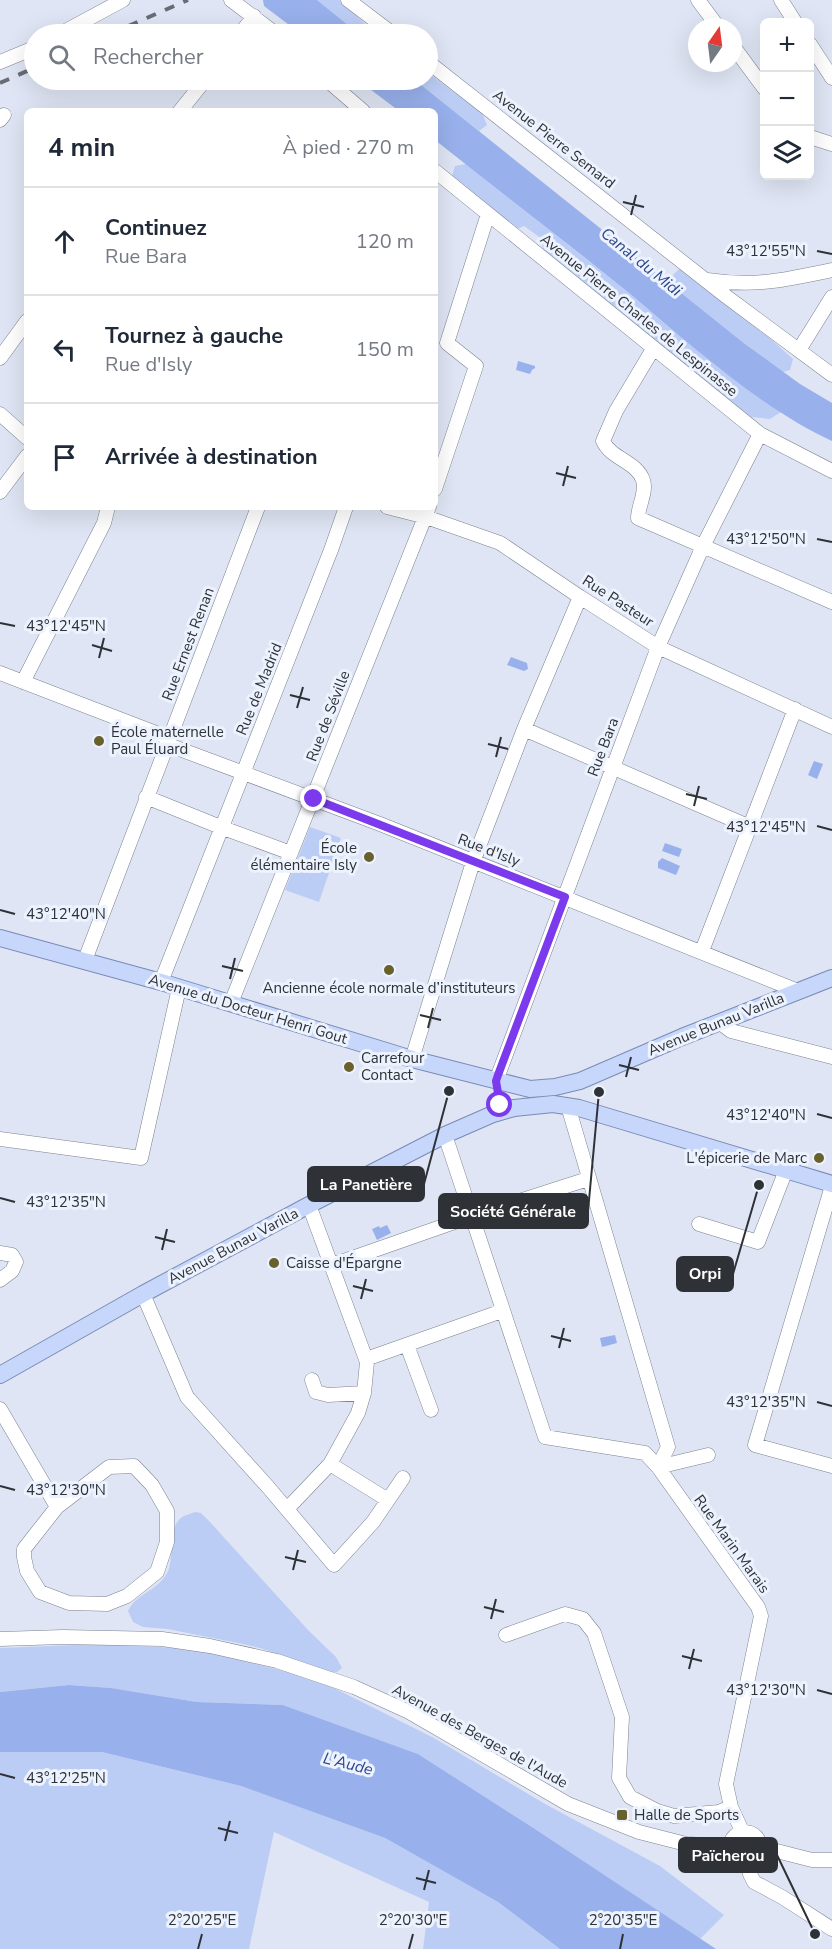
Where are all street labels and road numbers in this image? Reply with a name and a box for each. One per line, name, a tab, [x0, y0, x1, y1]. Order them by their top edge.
street label: Avenue Pierre Semard	[489, 85, 619, 193]
street label: Avenue Pierre Charles de Lespinasse	[536, 229, 742, 401]
street label: Rue Pasteur	[578, 570, 658, 632]
street label: Rue Ernest Renan	[157, 584, 219, 704]
street label: Rue de Madrid	[231, 640, 287, 738]
street label: Rue de Séville	[301, 668, 355, 764]
street label: Rue Bara	[583, 715, 623, 779]
street label: Rue d'Isly	[455, 829, 523, 871]
street label: Avenue du Docteur Henri Gout	[146, 969, 350, 1049]
street label: Avenue Bunau Varilla	[645, 988, 787, 1060]
street label: Avenue Bunau Varilla	[164, 1203, 302, 1289]
street label: Rue Marin Marais	[690, 1491, 774, 1597]
street label: Avenue des Berges de l'Aude	[389, 1679, 571, 1793]

